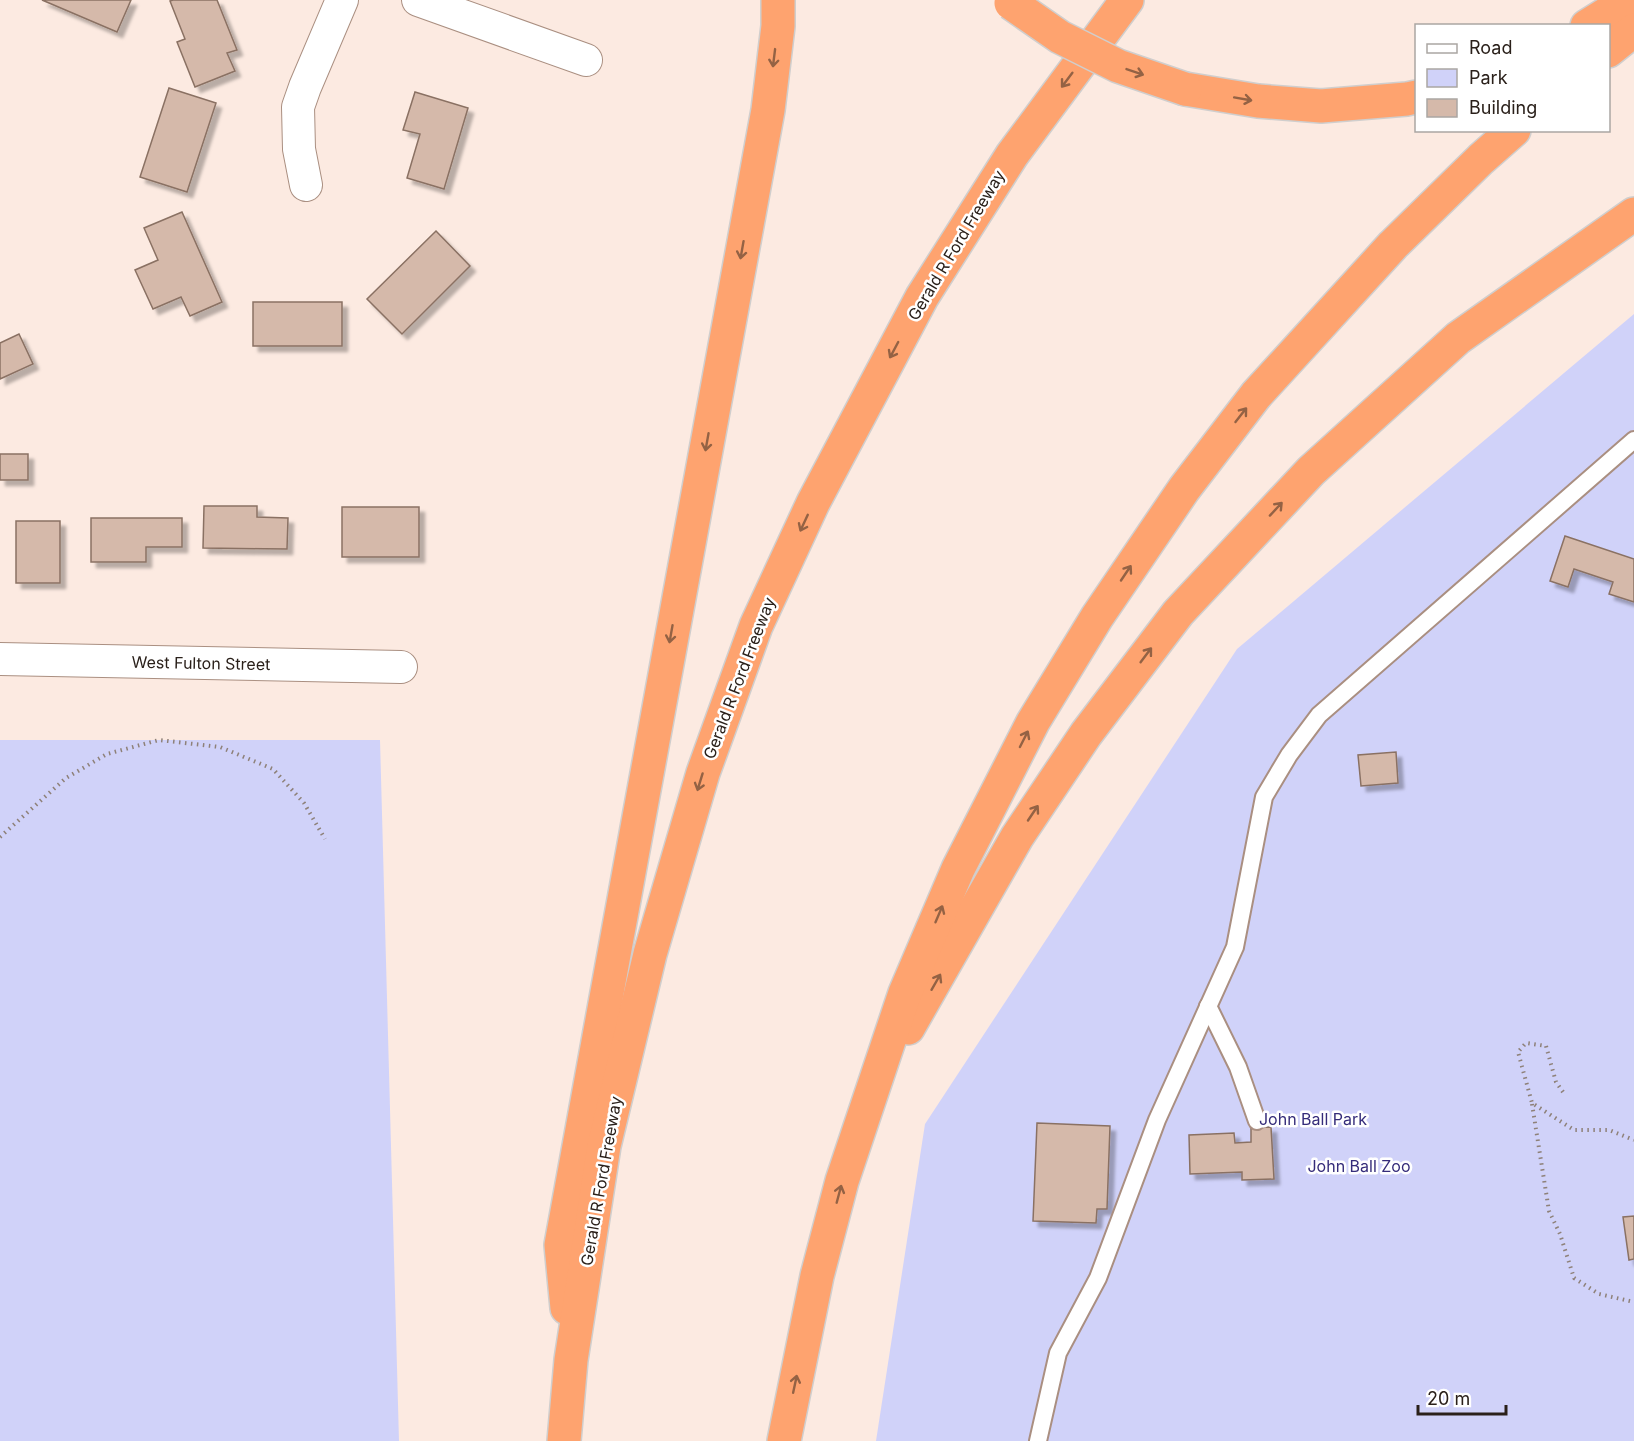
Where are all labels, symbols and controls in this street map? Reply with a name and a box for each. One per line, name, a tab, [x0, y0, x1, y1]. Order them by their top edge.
legend	[1415, 24, 1610, 132]
text: Road	[1469, 37, 1512, 58]
one-way arrow	[768, 48, 779, 68]
one-way arrow	[1126, 67, 1144, 78]
text: Park	[1469, 67, 1508, 88]
one-way arrow	[1061, 72, 1073, 88]
one-way arrow	[1233, 94, 1252, 105]
text: Building	[1469, 97, 1537, 118]
street label: Gerald R Ford Freeway	[903, 166, 1009, 324]
one-way arrow	[736, 240, 747, 260]
one-way arrow	[888, 341, 899, 359]
one-way arrow	[1234, 407, 1247, 423]
one-way arrow	[701, 432, 712, 452]
one-way arrow	[1268, 502, 1282, 517]
one-way arrow	[797, 514, 809, 532]
one-way arrow	[1121, 565, 1133, 582]
street label: Gerald R Ford Freeway	[699, 594, 779, 762]
one-way arrow	[666, 624, 677, 643]
one-way arrow	[1140, 647, 1153, 663]
street label: West Fulton Street	[131, 652, 271, 674]
one-way arrow	[1019, 731, 1031, 749]
one-way arrow	[694, 772, 705, 791]
one-way arrow	[1027, 806, 1039, 822]
one-way arrow	[934, 906, 945, 924]
one-way arrow	[930, 974, 942, 991]
street label: Gerald R Ford Freeway	[576, 1095, 626, 1267]
park label: John Ball Park	[1259, 1109, 1367, 1129]
park label: John Ball Zoo	[1307, 1156, 1411, 1176]
one-way arrow	[833, 1184, 845, 1203]
one-way arrow	[790, 1374, 801, 1394]
scale bar	[1418, 1378, 1506, 1416]
text: 20 m	[1427, 1388, 1470, 1409]

